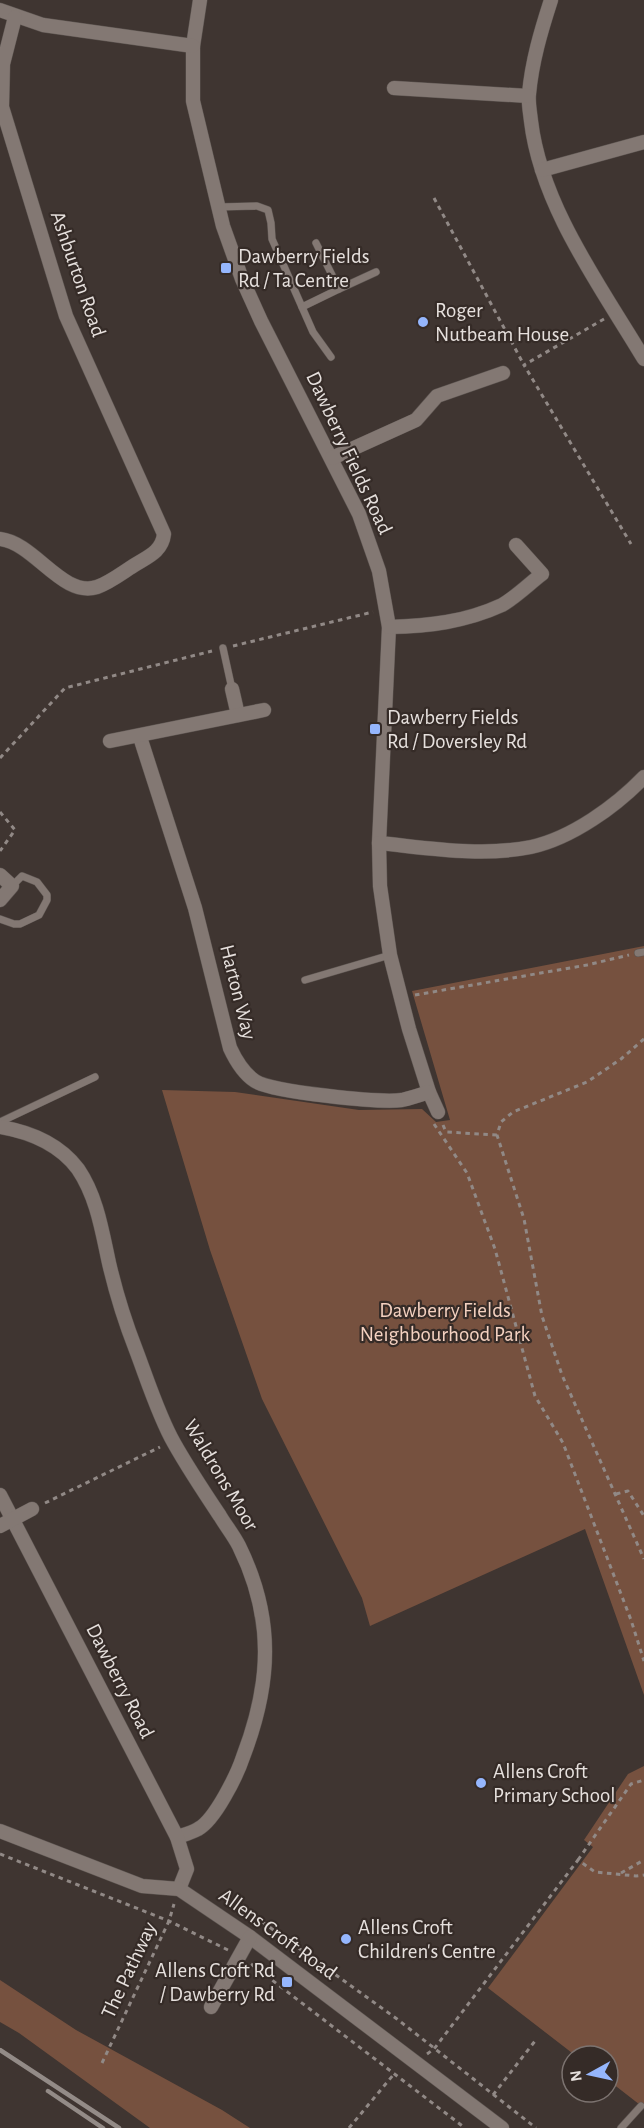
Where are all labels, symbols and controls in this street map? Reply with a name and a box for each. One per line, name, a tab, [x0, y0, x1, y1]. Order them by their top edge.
street label: Ashburton Road	[47, 208, 109, 340]
place label: Dawberry Fields Rd / Ta Centre	[238, 246, 370, 291]
marker: Dawberry Fields Rd / Ta Centre	[219, 261, 233, 275]
place label: Roger Nutbeam House	[435, 300, 569, 345]
marker: Roger Nutbeam House	[416, 315, 430, 329]
street label: Dawberry Fields Road	[302, 368, 396, 538]
place label: Dawberry Fields Rd / Doversley Rd	[387, 707, 527, 752]
marker: Dawberry Fields Rd / Doversley Rd	[368, 722, 382, 736]
street label: Harton Way	[216, 942, 260, 1042]
park label: Dawberry Fields Neighbourhood Park	[360, 1300, 531, 1345]
street label: Waldrons Moor	[180, 1416, 262, 1534]
street label: Dawberry Road	[82, 1620, 158, 1742]
place label: Allens Croft Primary School	[493, 1761, 616, 1806]
marker: Allens Croft Primary School	[474, 1776, 488, 1790]
street label: Allens Croft Road	[215, 1884, 341, 1984]
place label: Allens Croft Children's Centre	[358, 1917, 496, 1962]
street label: The Pathway	[98, 1919, 160, 2021]
marker: Allens Croft Children's Centre	[339, 1932, 353, 1946]
place label: Allens Croft Rd / Dawberry Rd	[155, 1960, 275, 2005]
marker: Allens Croft Rd / Dawberry Rd	[280, 1975, 294, 1989]
north arrow	[560, 2044, 620, 2104]
text: N	[567, 2069, 585, 2083]

